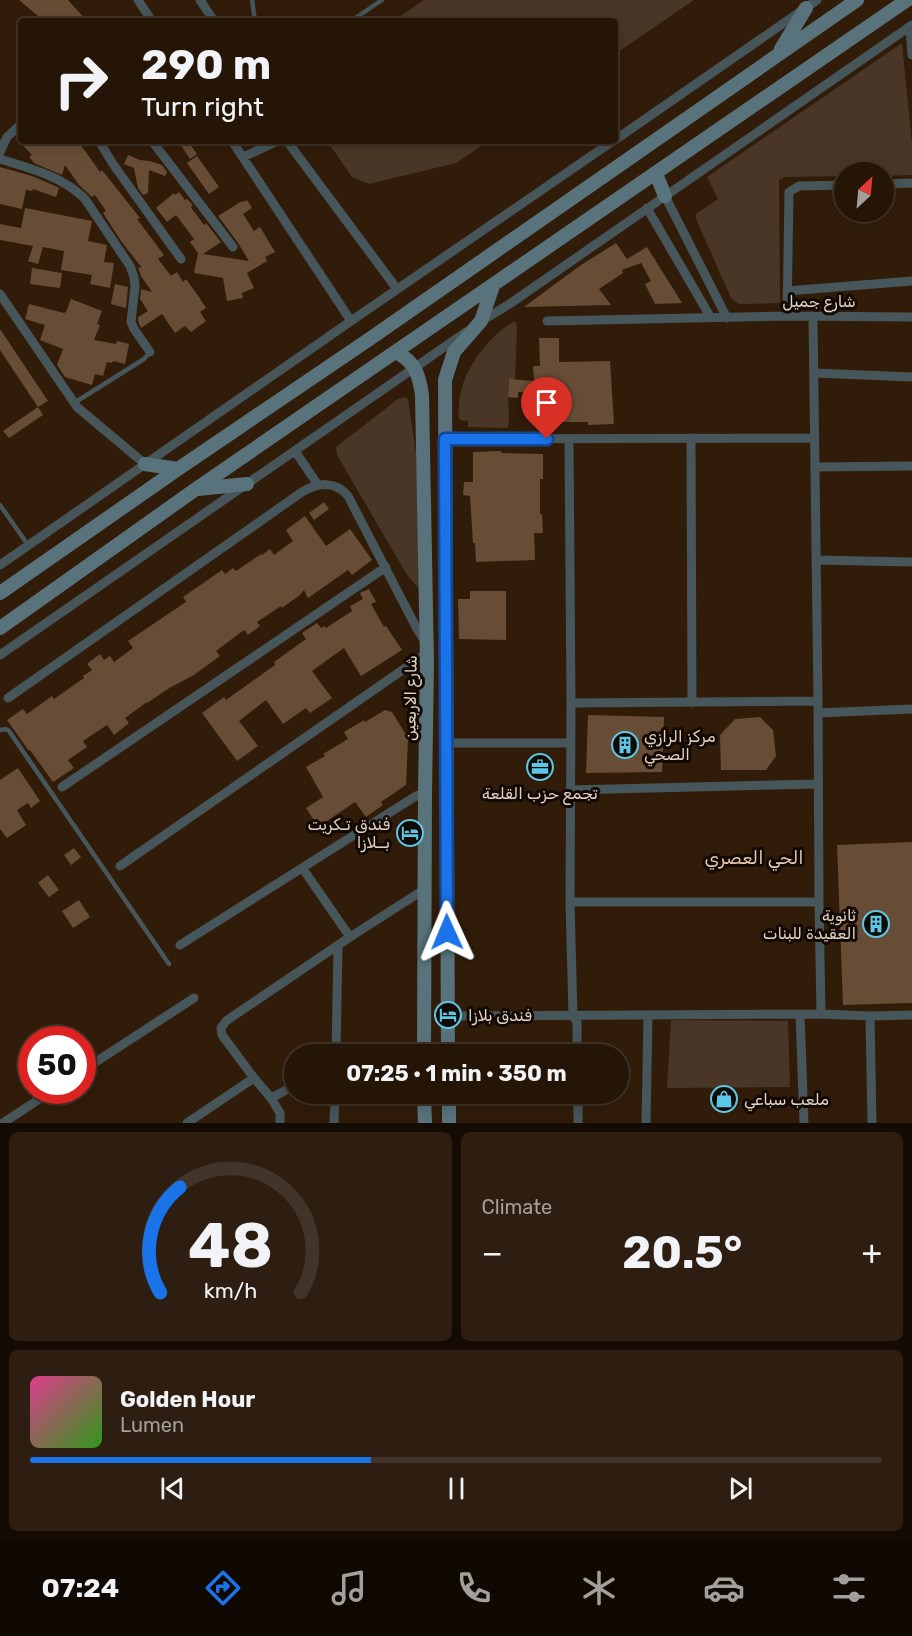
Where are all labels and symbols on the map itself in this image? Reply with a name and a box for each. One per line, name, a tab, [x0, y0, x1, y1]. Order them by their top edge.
north arrow	[834, 162, 894, 222]
street label: شارع جميل	[782, 292, 856, 313]
pin	[521, 377, 572, 439]
street label: شارع الاربعين	[400, 655, 423, 741]
place label: مركز الرازي الصحي	[644, 727, 716, 767]
building icon: مركز الرازي الصحي	[610, 730, 640, 760]
office icon: تجمع حزب القلعة	[525, 752, 555, 782]
place label: تجمع حزب القلعة	[482, 784, 598, 805]
place label: فندق تـكريت بــلازا	[308, 815, 390, 853]
hotel icon: فندق تـكريت بــلازا	[395, 818, 425, 848]
district label: الحي العصري	[704, 847, 804, 871]
position arrow	[415, 900, 479, 964]
place label: ثانوية العقيدة للبنات	[763, 906, 856, 943]
building icon: ثانوية العقيدة للبنات	[861, 909, 891, 939]
hotel icon: فندق بلازا	[433, 1000, 463, 1030]
place label: فندق بلازا	[468, 1006, 532, 1026]
speed limit sign: 50	[18, 1026, 96, 1104]
shop icon: ملعب سباعي	[709, 1084, 739, 1114]
place label: ملعب سباعي	[744, 1090, 829, 1112]

